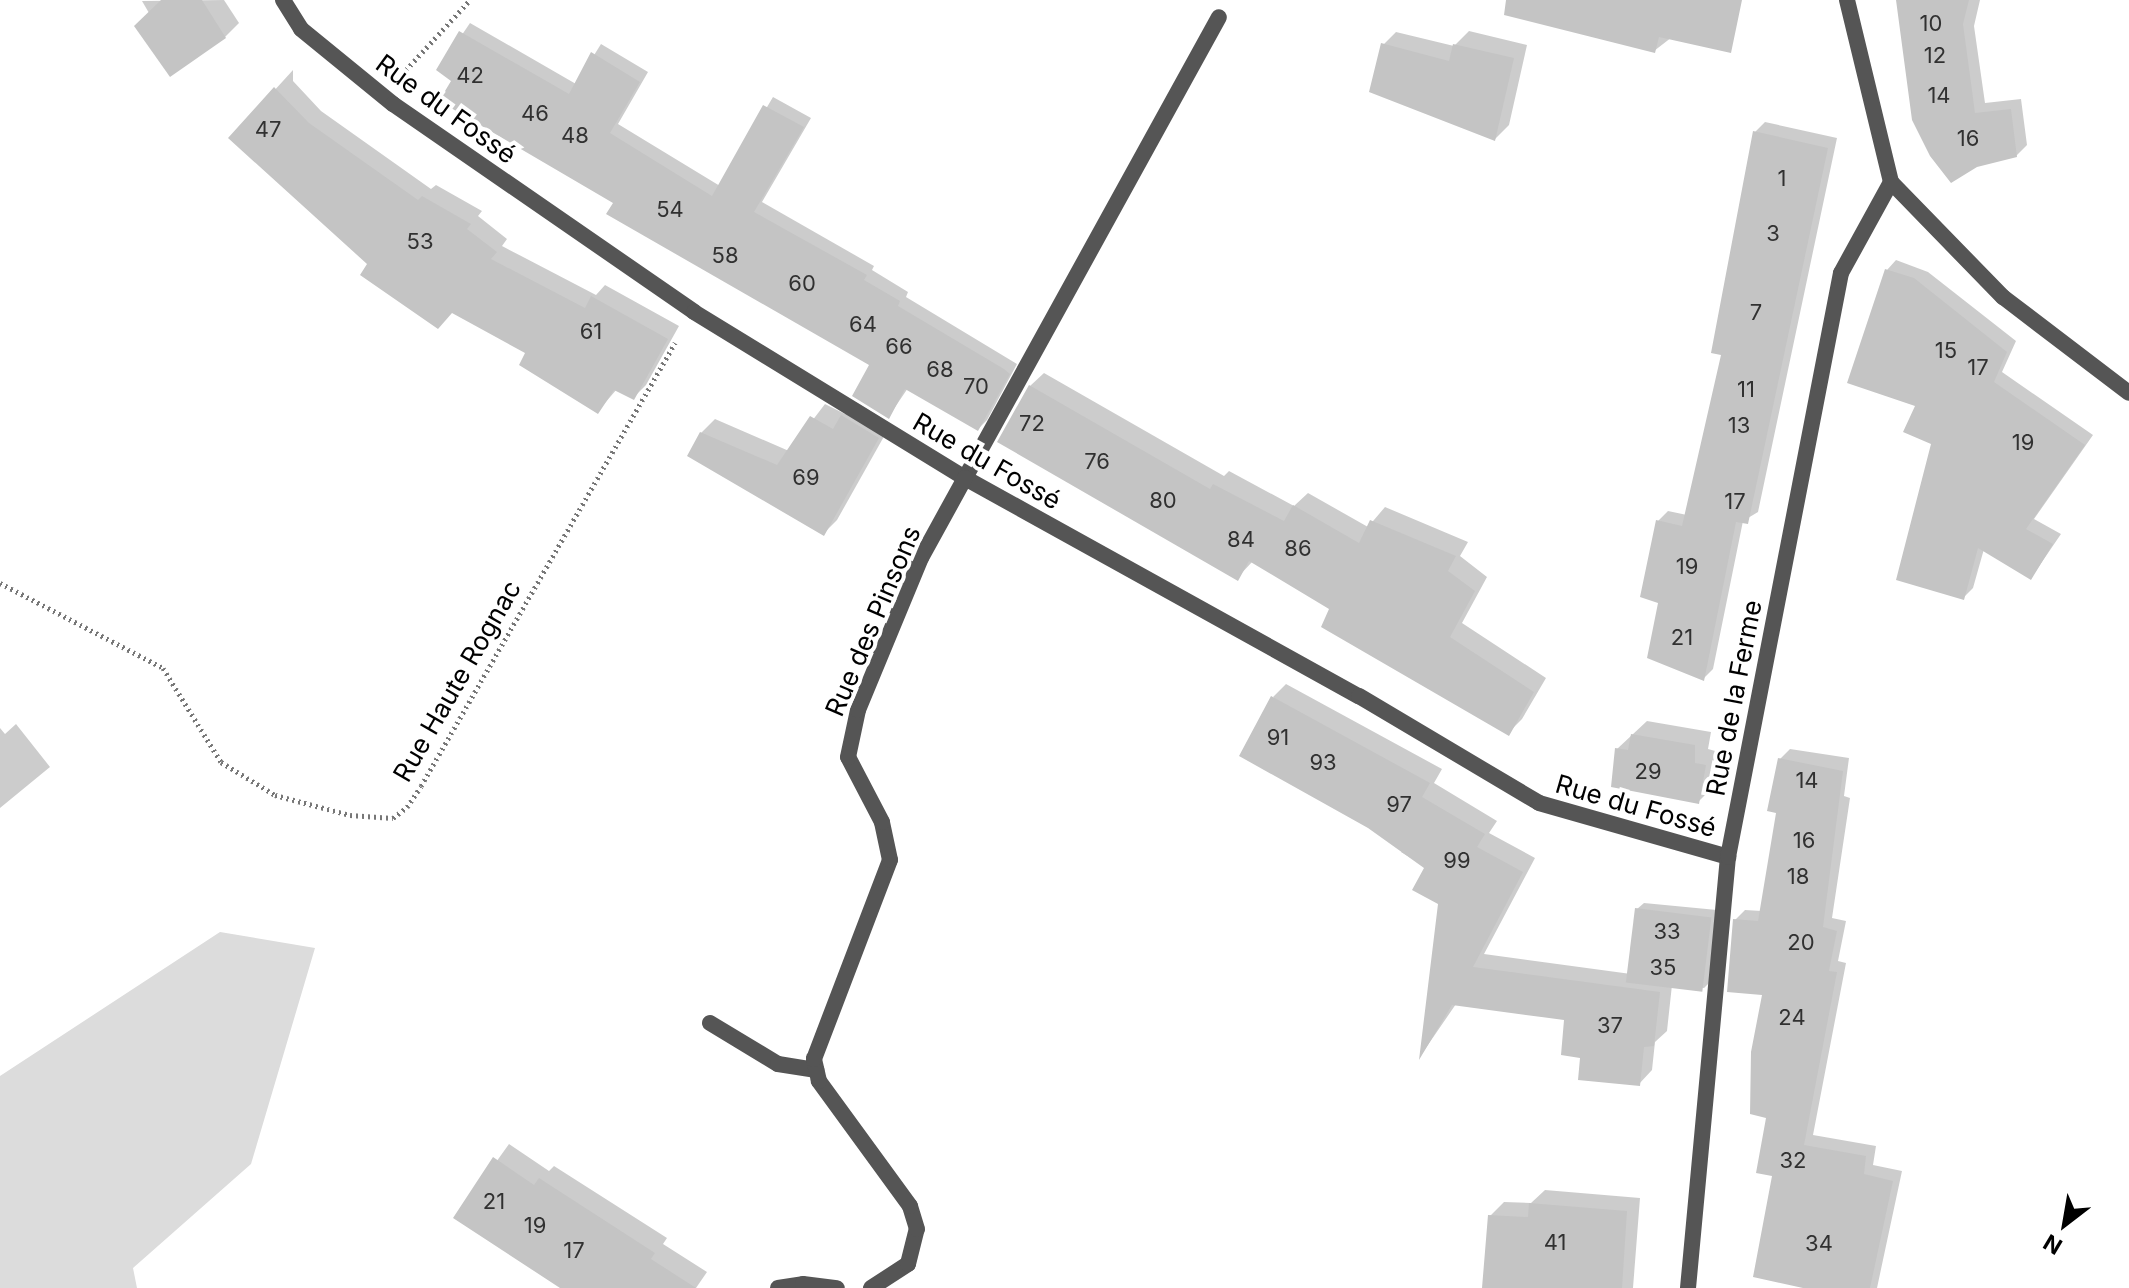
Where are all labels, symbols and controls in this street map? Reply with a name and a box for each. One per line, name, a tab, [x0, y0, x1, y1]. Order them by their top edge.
house number: 10	[1920, 11, 1942, 37]
house number: 12	[1924, 43, 1946, 69]
street label: Rue du Fossé	[370, 48, 522, 170]
house number: 42	[456, 63, 484, 89]
house number: 14	[1927, 83, 1951, 109]
house number: 46	[521, 101, 549, 127]
house number: 47	[255, 117, 281, 143]
house number: 48	[561, 123, 589, 149]
house number: 16	[1957, 126, 1979, 152]
house number: 1	[1778, 166, 1786, 192]
house number: 54	[656, 197, 684, 223]
house number: 3	[1766, 221, 1780, 247]
house number: 53	[407, 229, 433, 255]
house number: 58	[712, 243, 738, 269]
house number: 60	[788, 271, 816, 297]
house number: 7	[1750, 300, 1762, 326]
house number: 64	[849, 312, 877, 338]
house number: 61	[580, 319, 602, 345]
house number: 66	[885, 334, 913, 360]
house number: 15	[1935, 338, 1957, 364]
house number: 17	[1967, 355, 1989, 381]
house number: 68	[926, 357, 954, 383]
house number: 70	[963, 374, 989, 400]
house number: 11	[1737, 377, 1755, 403]
street label: Rue du Fossé	[907, 406, 1067, 516]
house number: 72	[1019, 411, 1045, 437]
house number: 13	[1728, 413, 1750, 439]
house number: 19	[2012, 430, 2034, 456]
house number: 76	[1084, 449, 1110, 475]
house number: 69	[792, 465, 820, 491]
house number: 80	[1149, 488, 1177, 514]
house number: 17	[1724, 489, 1746, 515]
street label: Rue des Pinsons	[819, 521, 927, 721]
house number: 84	[1227, 527, 1255, 553]
house number: 86	[1284, 536, 1312, 562]
house number: 19	[1676, 554, 1698, 580]
street label: Rue Haute Rognac	[387, 575, 527, 787]
street label: Rue de la Ferme	[1700, 597, 1768, 799]
house number: 21	[1671, 625, 1693, 651]
house number: 91	[1267, 725, 1289, 751]
house number: 93	[1309, 750, 1337, 776]
house number: 29	[1634, 759, 1662, 785]
street label: Rue du Fossé	[1552, 768, 1720, 844]
house number: 14	[1795, 768, 1819, 794]
house number: 97	[1386, 792, 1412, 818]
house number: 16	[1793, 828, 1815, 854]
house number: 99	[1443, 848, 1471, 874]
house number: 18	[1787, 864, 1809, 890]
house number: 33	[1653, 919, 1681, 945]
house number: 20	[1787, 930, 1815, 956]
house number: 35	[1650, 955, 1676, 981]
house number: 24	[1778, 1005, 1806, 1031]
house number: 37	[1597, 1013, 1623, 1039]
house number: 32	[1779, 1148, 1807, 1174]
north arrow	[2025, 1184, 2105, 1264]
house number: 21	[483, 1189, 505, 1215]
house number: 19	[524, 1213, 546, 1239]
text: N	[2039, 1229, 2067, 1260]
house number: 41	[1544, 1230, 1566, 1256]
house number: 34	[1805, 1231, 1833, 1257]
house number: 17	[563, 1238, 585, 1264]

